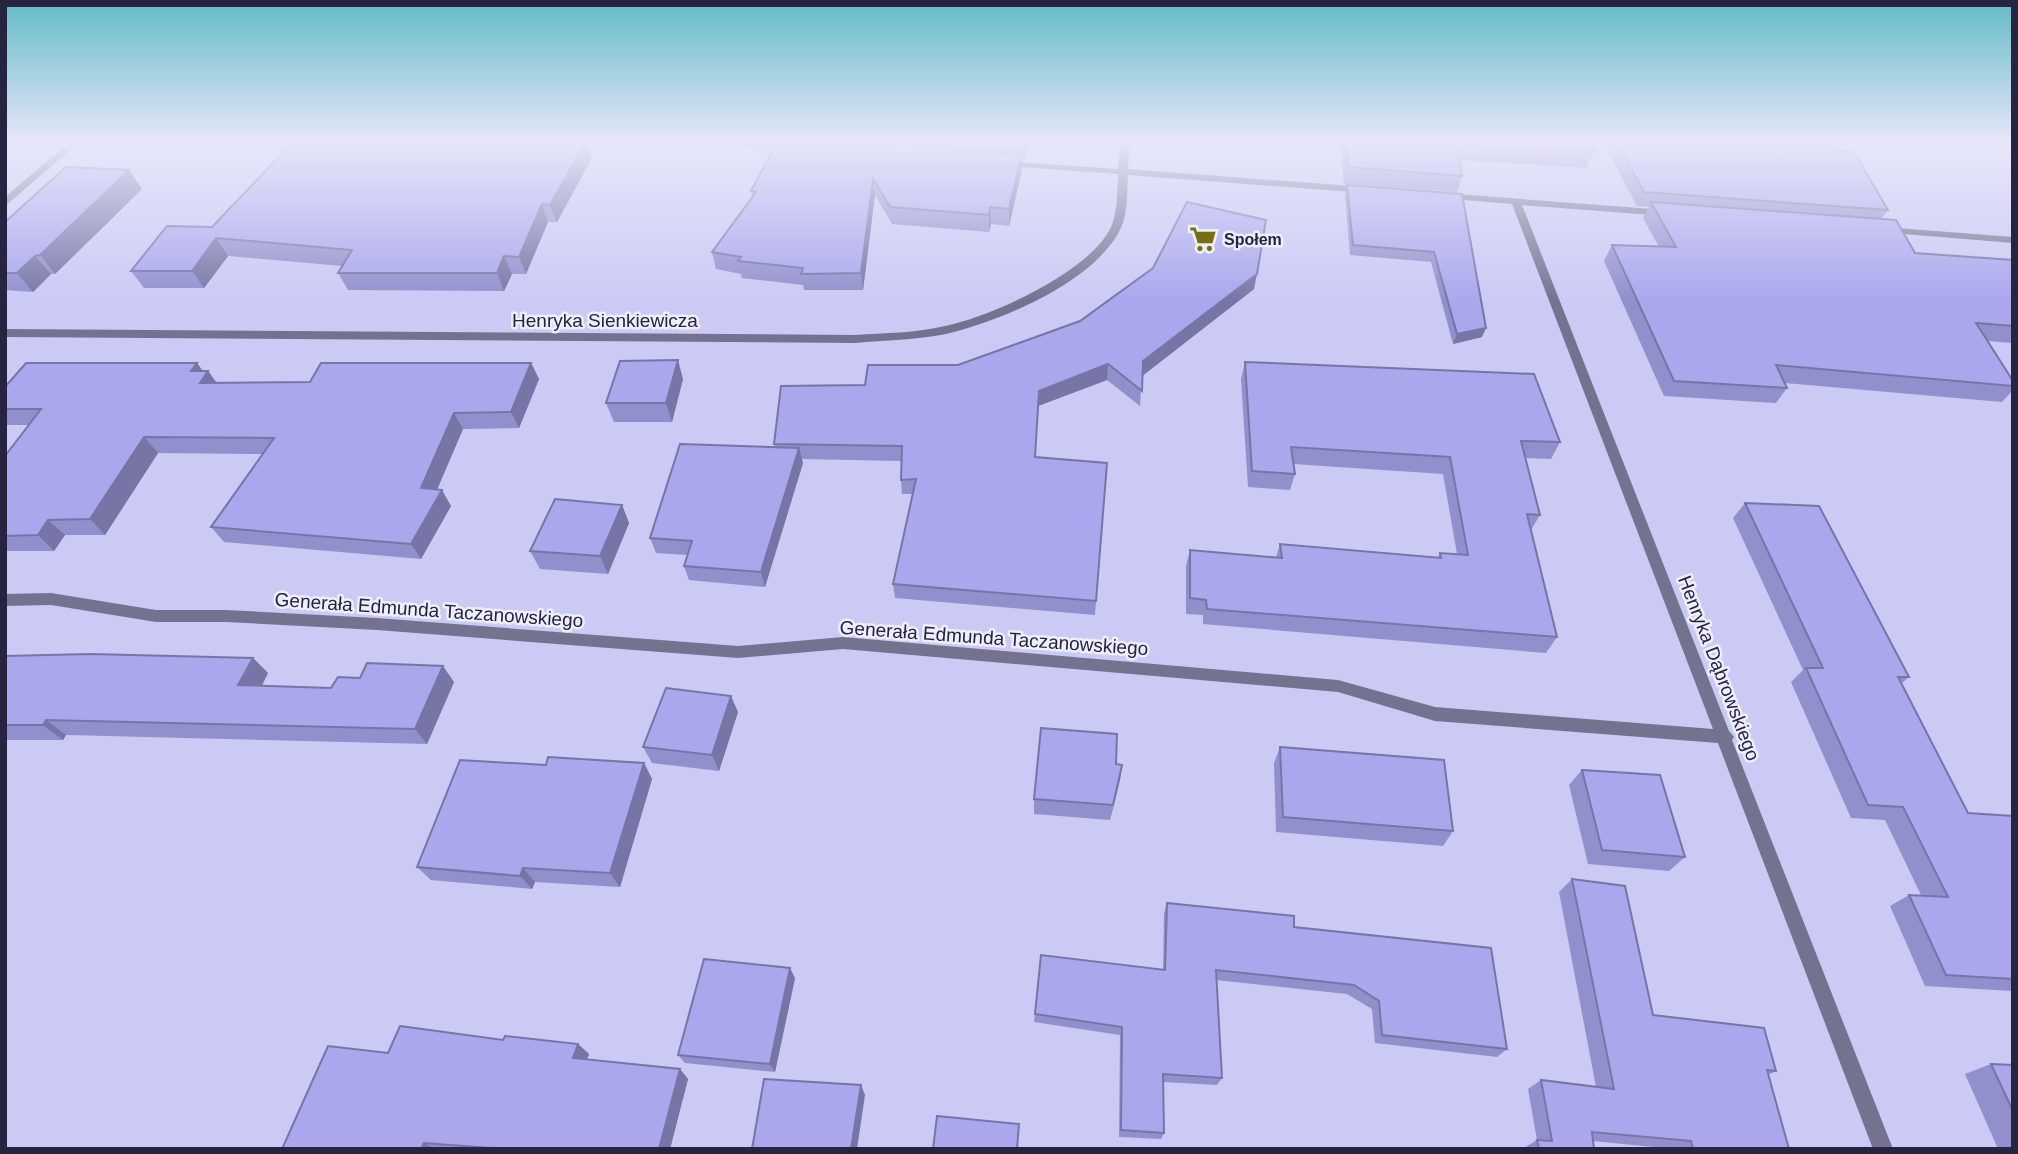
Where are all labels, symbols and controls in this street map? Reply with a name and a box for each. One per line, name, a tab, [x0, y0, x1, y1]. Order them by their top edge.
supermarket icon: Społem	[1188, 224, 1218, 254]
place label: Społem	[1224, 231, 1282, 248]
street label: Henryka Sienkiewicza	[512, 310, 698, 331]
street label: Henryka Dąbrowskiego	[1674, 573, 1764, 763]
street label: Generała Edmunda Taczanowskiego	[274, 589, 584, 631]
street label: Generała Edmunda Taczanowskiego	[839, 617, 1149, 659]

